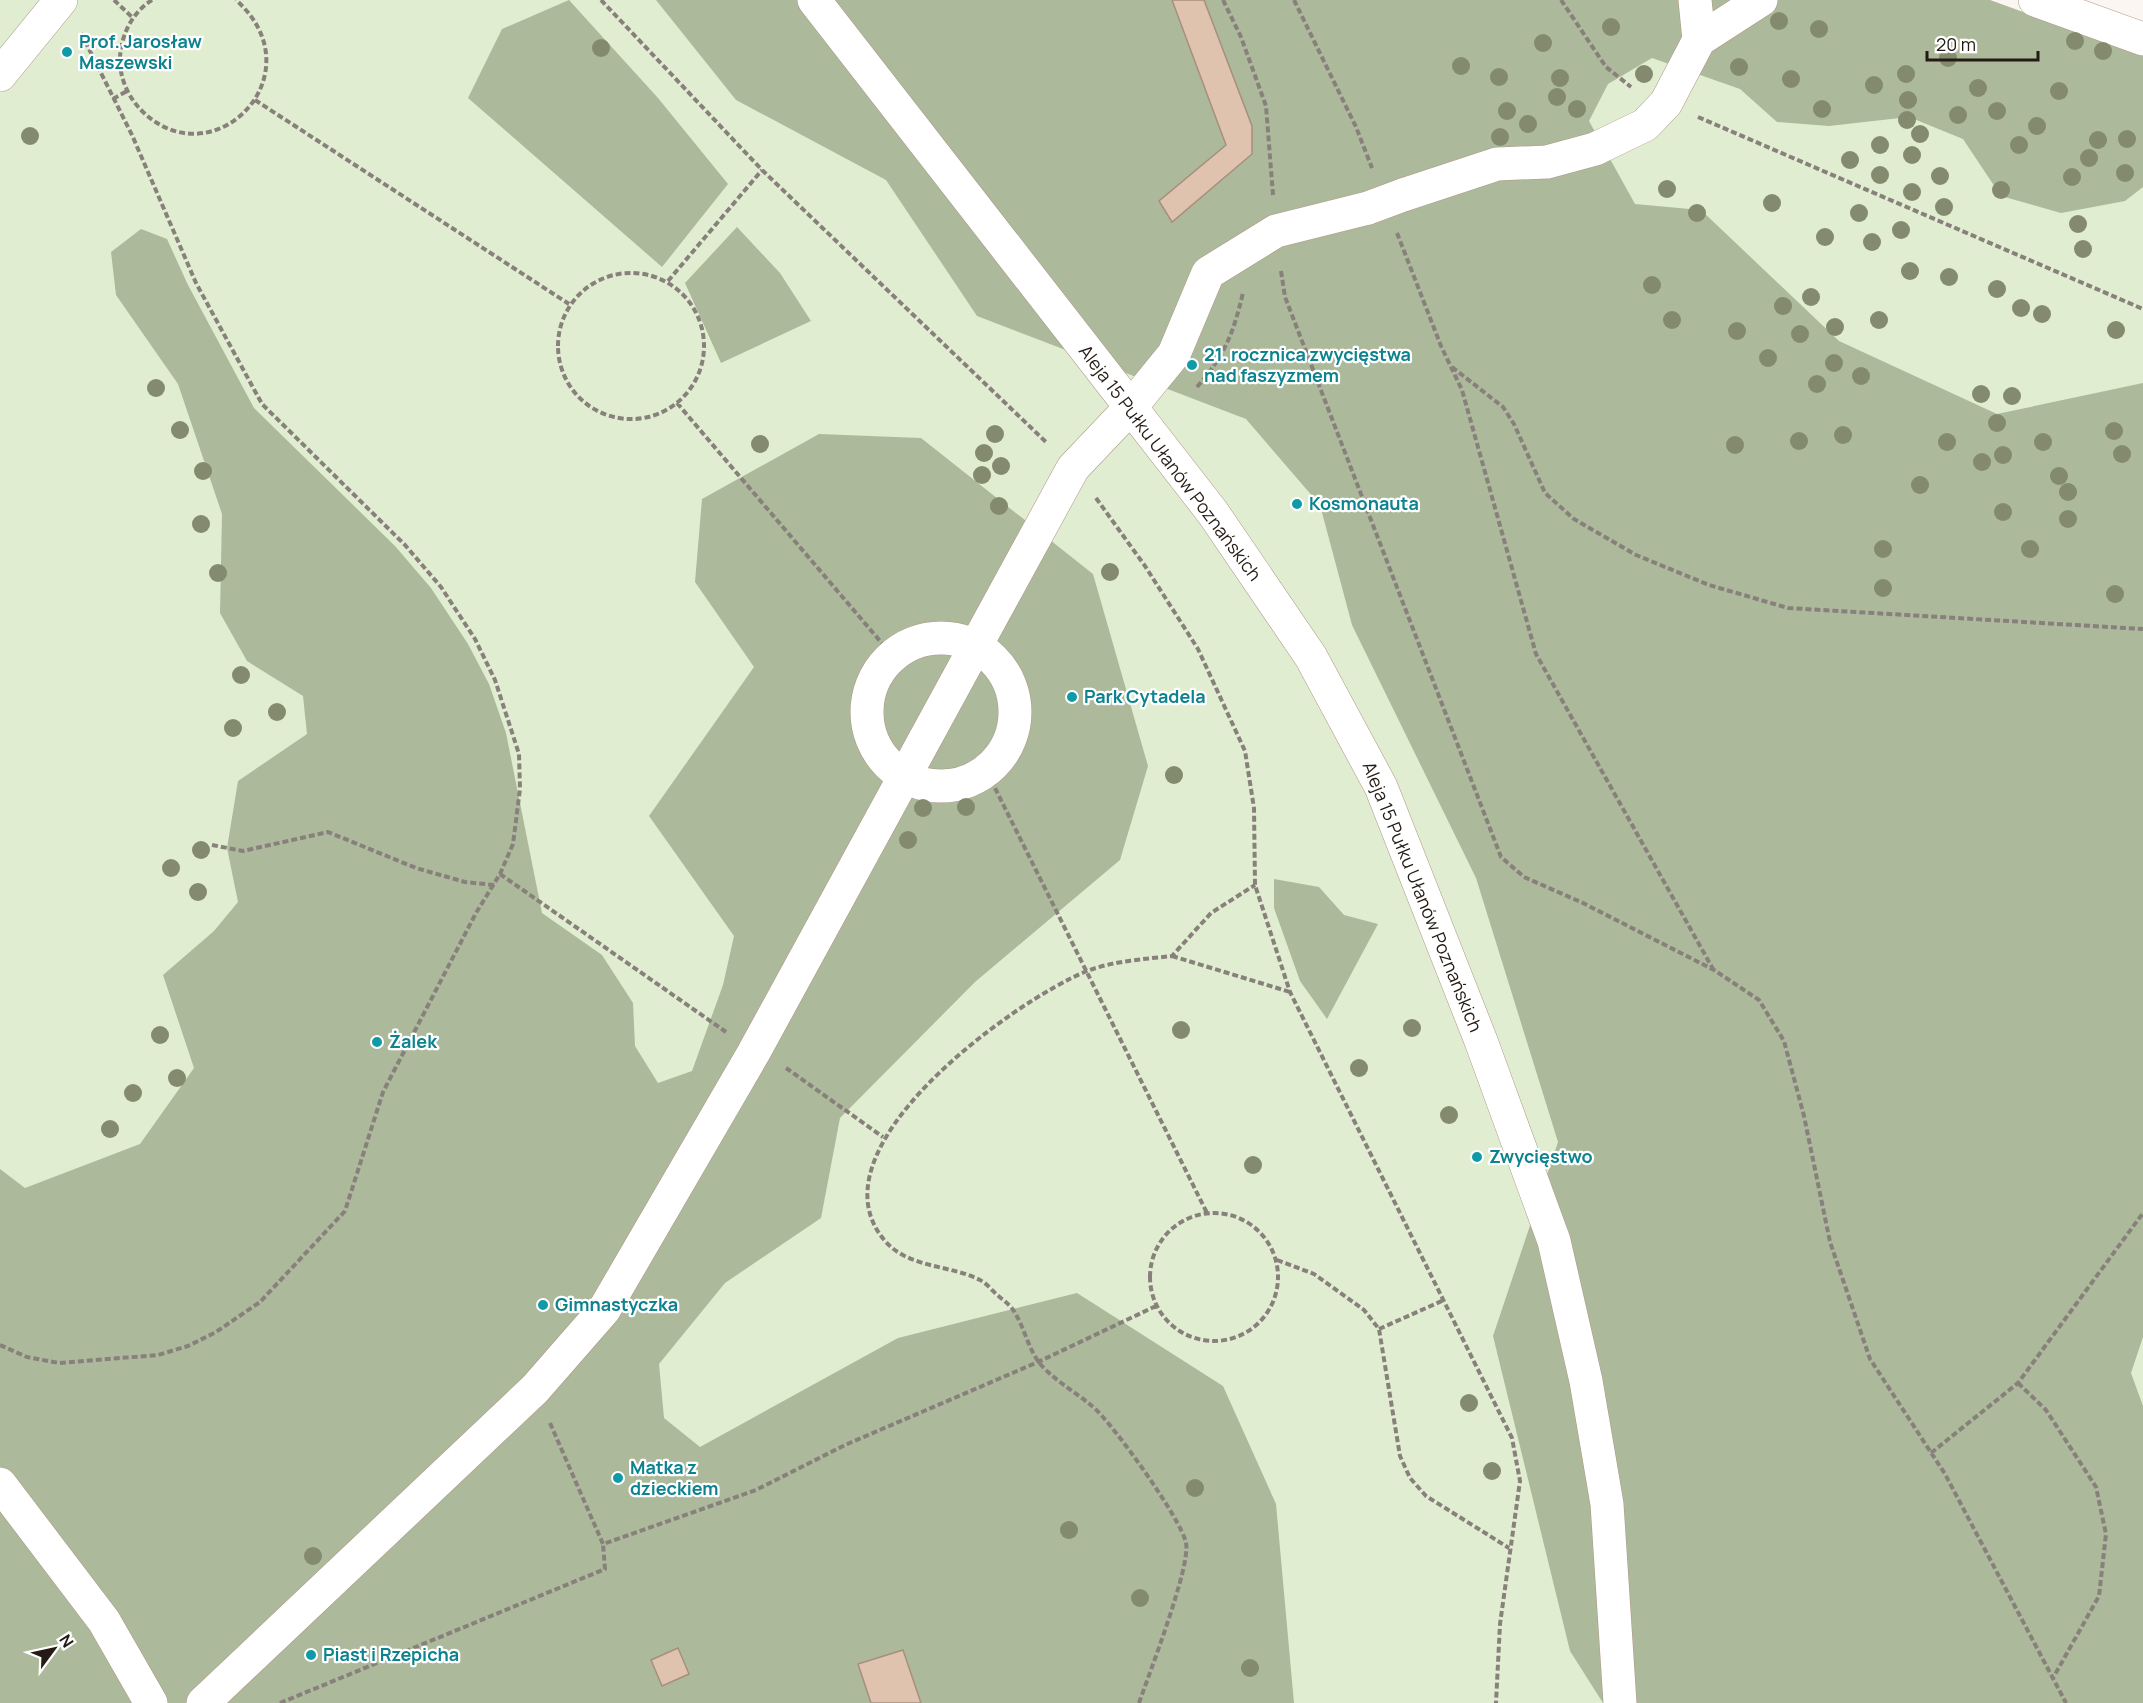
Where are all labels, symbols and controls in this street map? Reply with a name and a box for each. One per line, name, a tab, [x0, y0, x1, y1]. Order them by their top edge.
scale bar	[1927, 24, 2038, 62]
place label: Prof. Jarosław Maszewski	[79, 29, 202, 74]
text: 20 m	[1936, 32, 1976, 56]
marker: Prof. Jarosław Maszewski	[60, 45, 74, 59]
street label: Aleja 15 Pułku Ułanów Poznańskich	[1074, 340, 1267, 585]
place label: 21. rocznica zwycięstwa nad faszyzmem	[1204, 342, 1411, 387]
marker: 21. rocznica zwycięstwa nad faszyzmem	[1185, 358, 1199, 372]
place label: Kosmonauta	[1309, 491, 1419, 515]
marker: Kosmonauta	[1290, 497, 1304, 511]
place label: Park Cytadela	[1084, 684, 1206, 708]
marker: Park Cytadela	[1065, 690, 1079, 704]
street label: Aleja 15 Pułku Ułanów Poznańskich	[1358, 758, 1488, 1035]
place label: Żalek	[389, 1029, 438, 1053]
marker: Żalek	[370, 1035, 384, 1049]
place label: Zwycięstwo	[1489, 1144, 1593, 1168]
marker: Zwycięstwo	[1470, 1150, 1484, 1164]
place label: Gimnastyczka	[555, 1292, 678, 1316]
marker: Gimnastyczka	[536, 1298, 550, 1312]
place label: Matka z dzieckiem	[630, 1455, 718, 1500]
marker: Matka z dzieckiem	[611, 1471, 625, 1485]
north arrow	[24, 1619, 84, 1679]
text: N	[54, 1630, 79, 1652]
place label: Piast i Rzepicha	[323, 1642, 459, 1666]
marker: Piast i Rzepicha	[304, 1648, 318, 1662]

